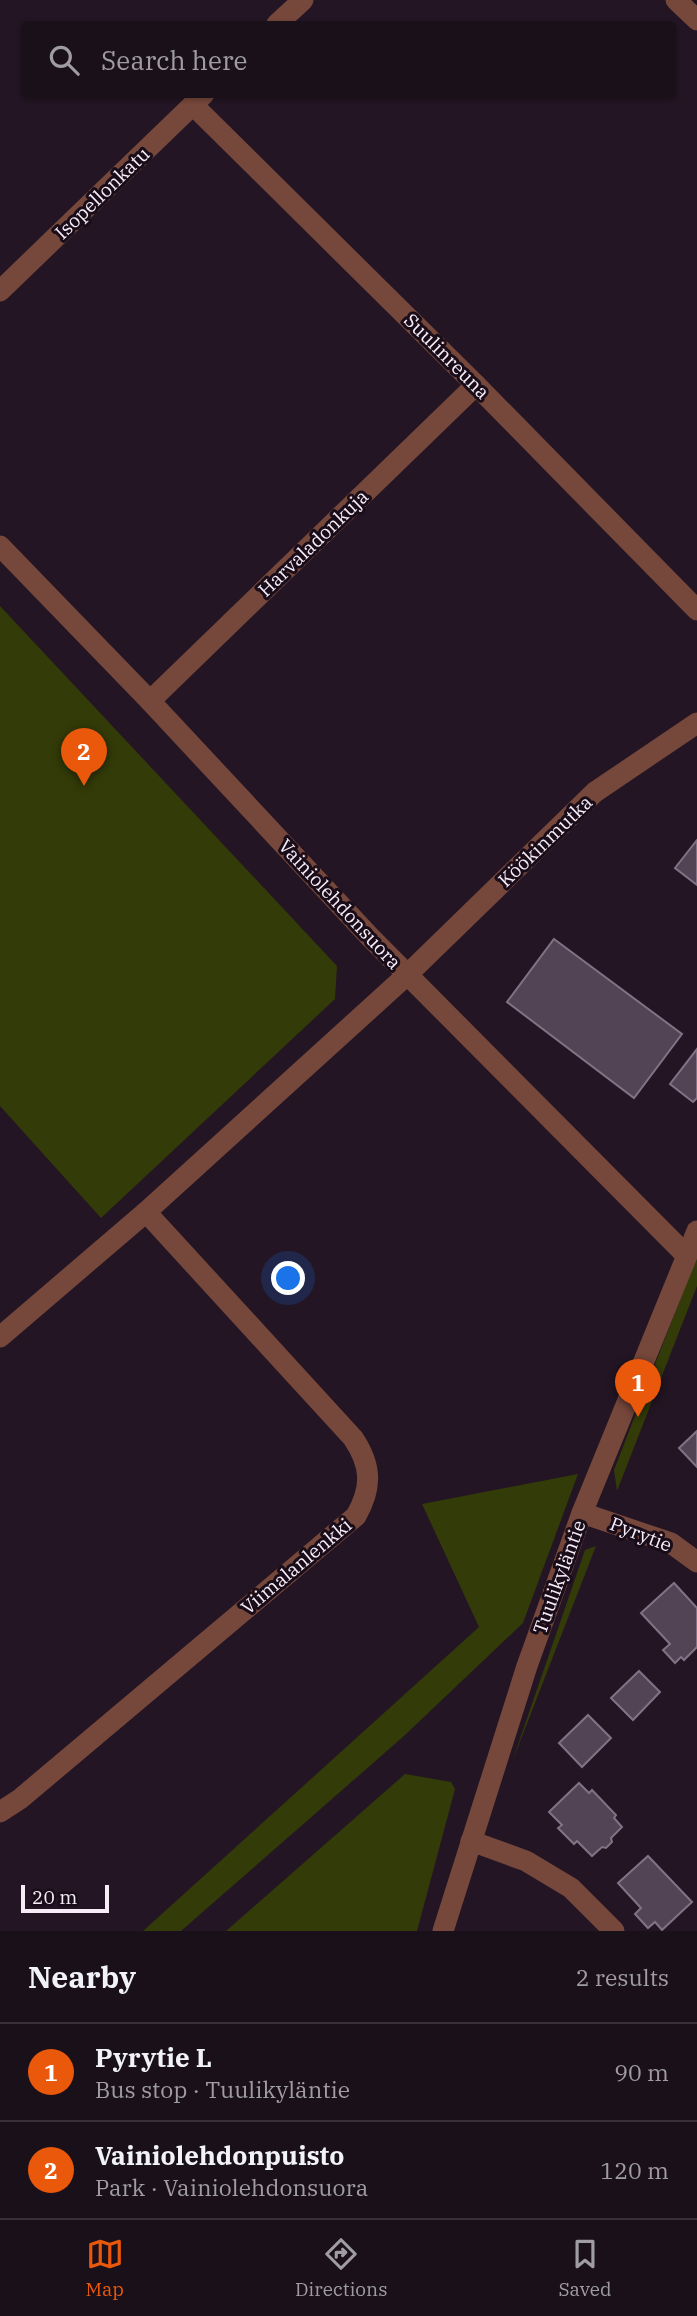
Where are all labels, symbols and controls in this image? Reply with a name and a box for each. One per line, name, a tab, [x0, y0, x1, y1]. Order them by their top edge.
search box	[21, 21, 676, 98]
icon: search	[45, 41, 83, 79]
text: Search here	[101, 43, 247, 77]
street label: Isopellonkatu	[50, 142, 155, 244]
street label: Suulinreuna	[399, 308, 495, 404]
street label: Harvaladonkuja	[253, 484, 373, 602]
pin: 2	[61, 728, 107, 786]
street label: Köökinmutka	[493, 790, 597, 892]
street label: Vainiolehdonsuora	[273, 834, 407, 974]
your location	[271, 1261, 305, 1295]
pin: 1	[615, 1359, 661, 1417]
street label: Pyrytie	[607, 1511, 675, 1557]
street label: Viimalanlenkki	[236, 1513, 356, 1619]
street label: Tuulikyläntie	[527, 1517, 591, 1637]
scale bar	[21, 1882, 108, 1914]
text: 20 m	[32, 1885, 77, 1909]
text: Nearby	[28, 1957, 136, 1996]
text: 2 results	[576, 1962, 669, 1992]
text: Pyrytie L	[95, 2040, 212, 2074]
text: 1	[44, 2057, 58, 2087]
text: 90 m	[614, 2057, 669, 2087]
text: Bus stop · Tuulikyläntie	[95, 2074, 350, 2104]
text: Vainiolehdonpuisto	[95, 2138, 344, 2172]
text: 2	[44, 2155, 58, 2185]
text: 120 m	[600, 2155, 669, 2185]
text: Park · Vainiolehdonsuora	[95, 2172, 368, 2202]
tab: Map	[85, 2235, 124, 2301]
tab: Directions	[295, 2235, 388, 2301]
tab: Saved	[558, 2235, 612, 2301]

